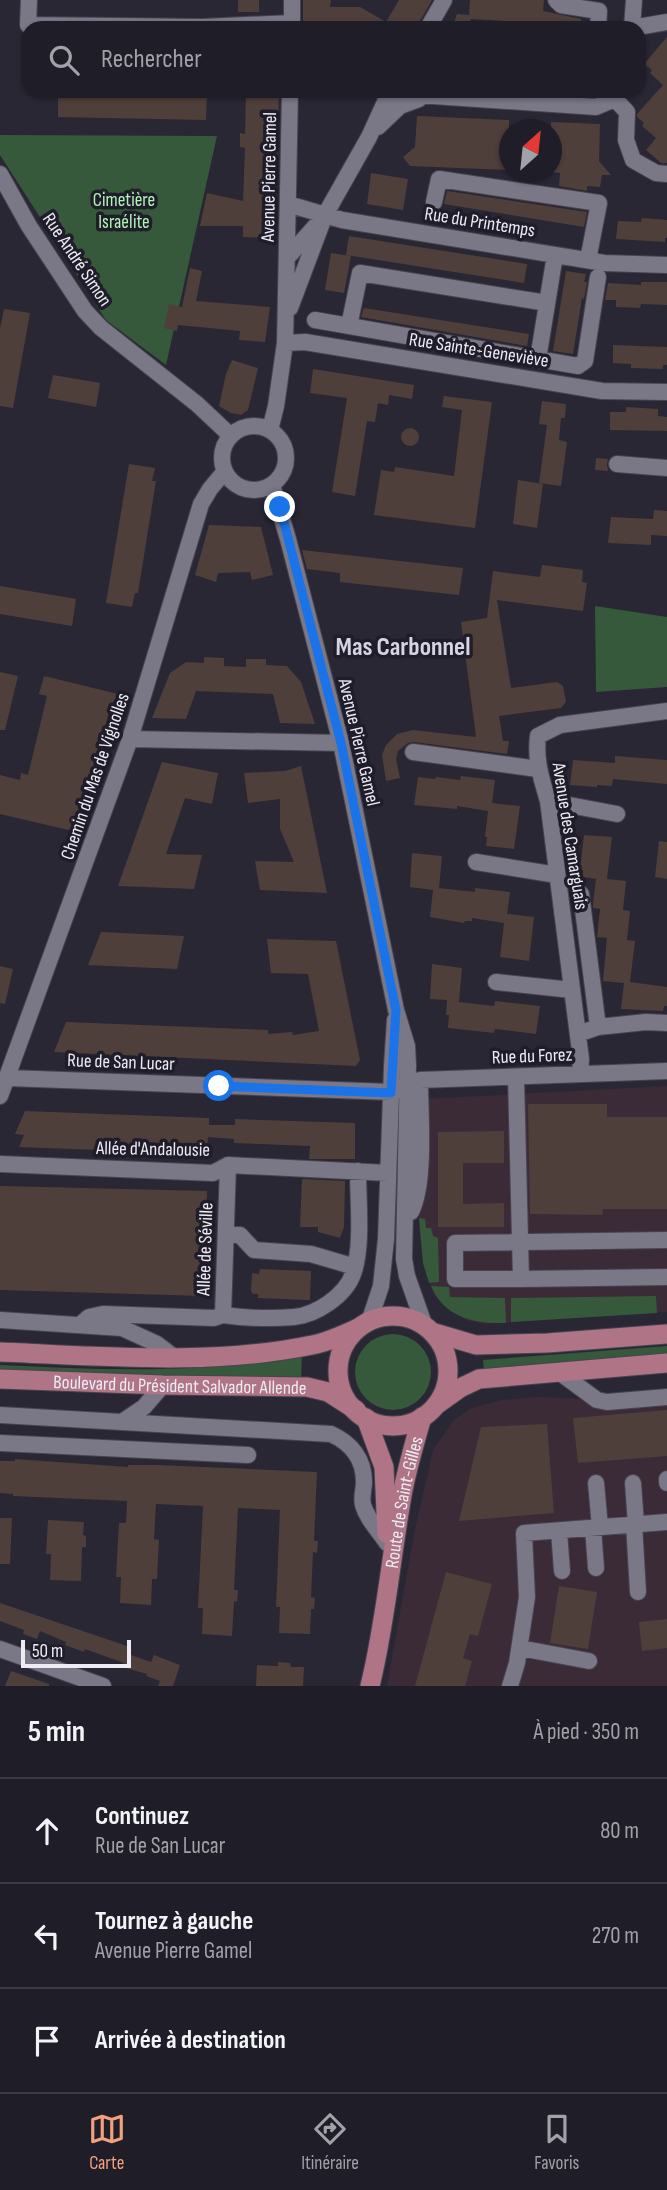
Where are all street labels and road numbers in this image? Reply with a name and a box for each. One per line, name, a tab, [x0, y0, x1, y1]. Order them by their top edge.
street label: Avenue Pierre Gamel	[257, 112, 282, 243]
street label: Rue du Printemps	[423, 202, 537, 243]
street label: Rue André Simon	[37, 209, 116, 311]
street label: Rue Sainte-Geneviève	[407, 328, 550, 373]
street label: Avenue Pierre Gamel	[332, 675, 384, 808]
street label: Chemin du Mas de Vignolles	[56, 690, 135, 863]
street label: Avenue des Camarguais	[546, 760, 593, 912]
street label: Rue du Forez	[491, 1044, 573, 1069]
street label: Rue de San Lucar	[67, 1049, 176, 1076]
street label: Allée d'Andalousie	[95, 1137, 210, 1162]
street label: Allée de Séville	[192, 1202, 219, 1297]
street label: Boulevard du Président Salvador Allende	[53, 1371, 307, 1400]
street label: Route de Saint-Gilles	[381, 1434, 429, 1570]

